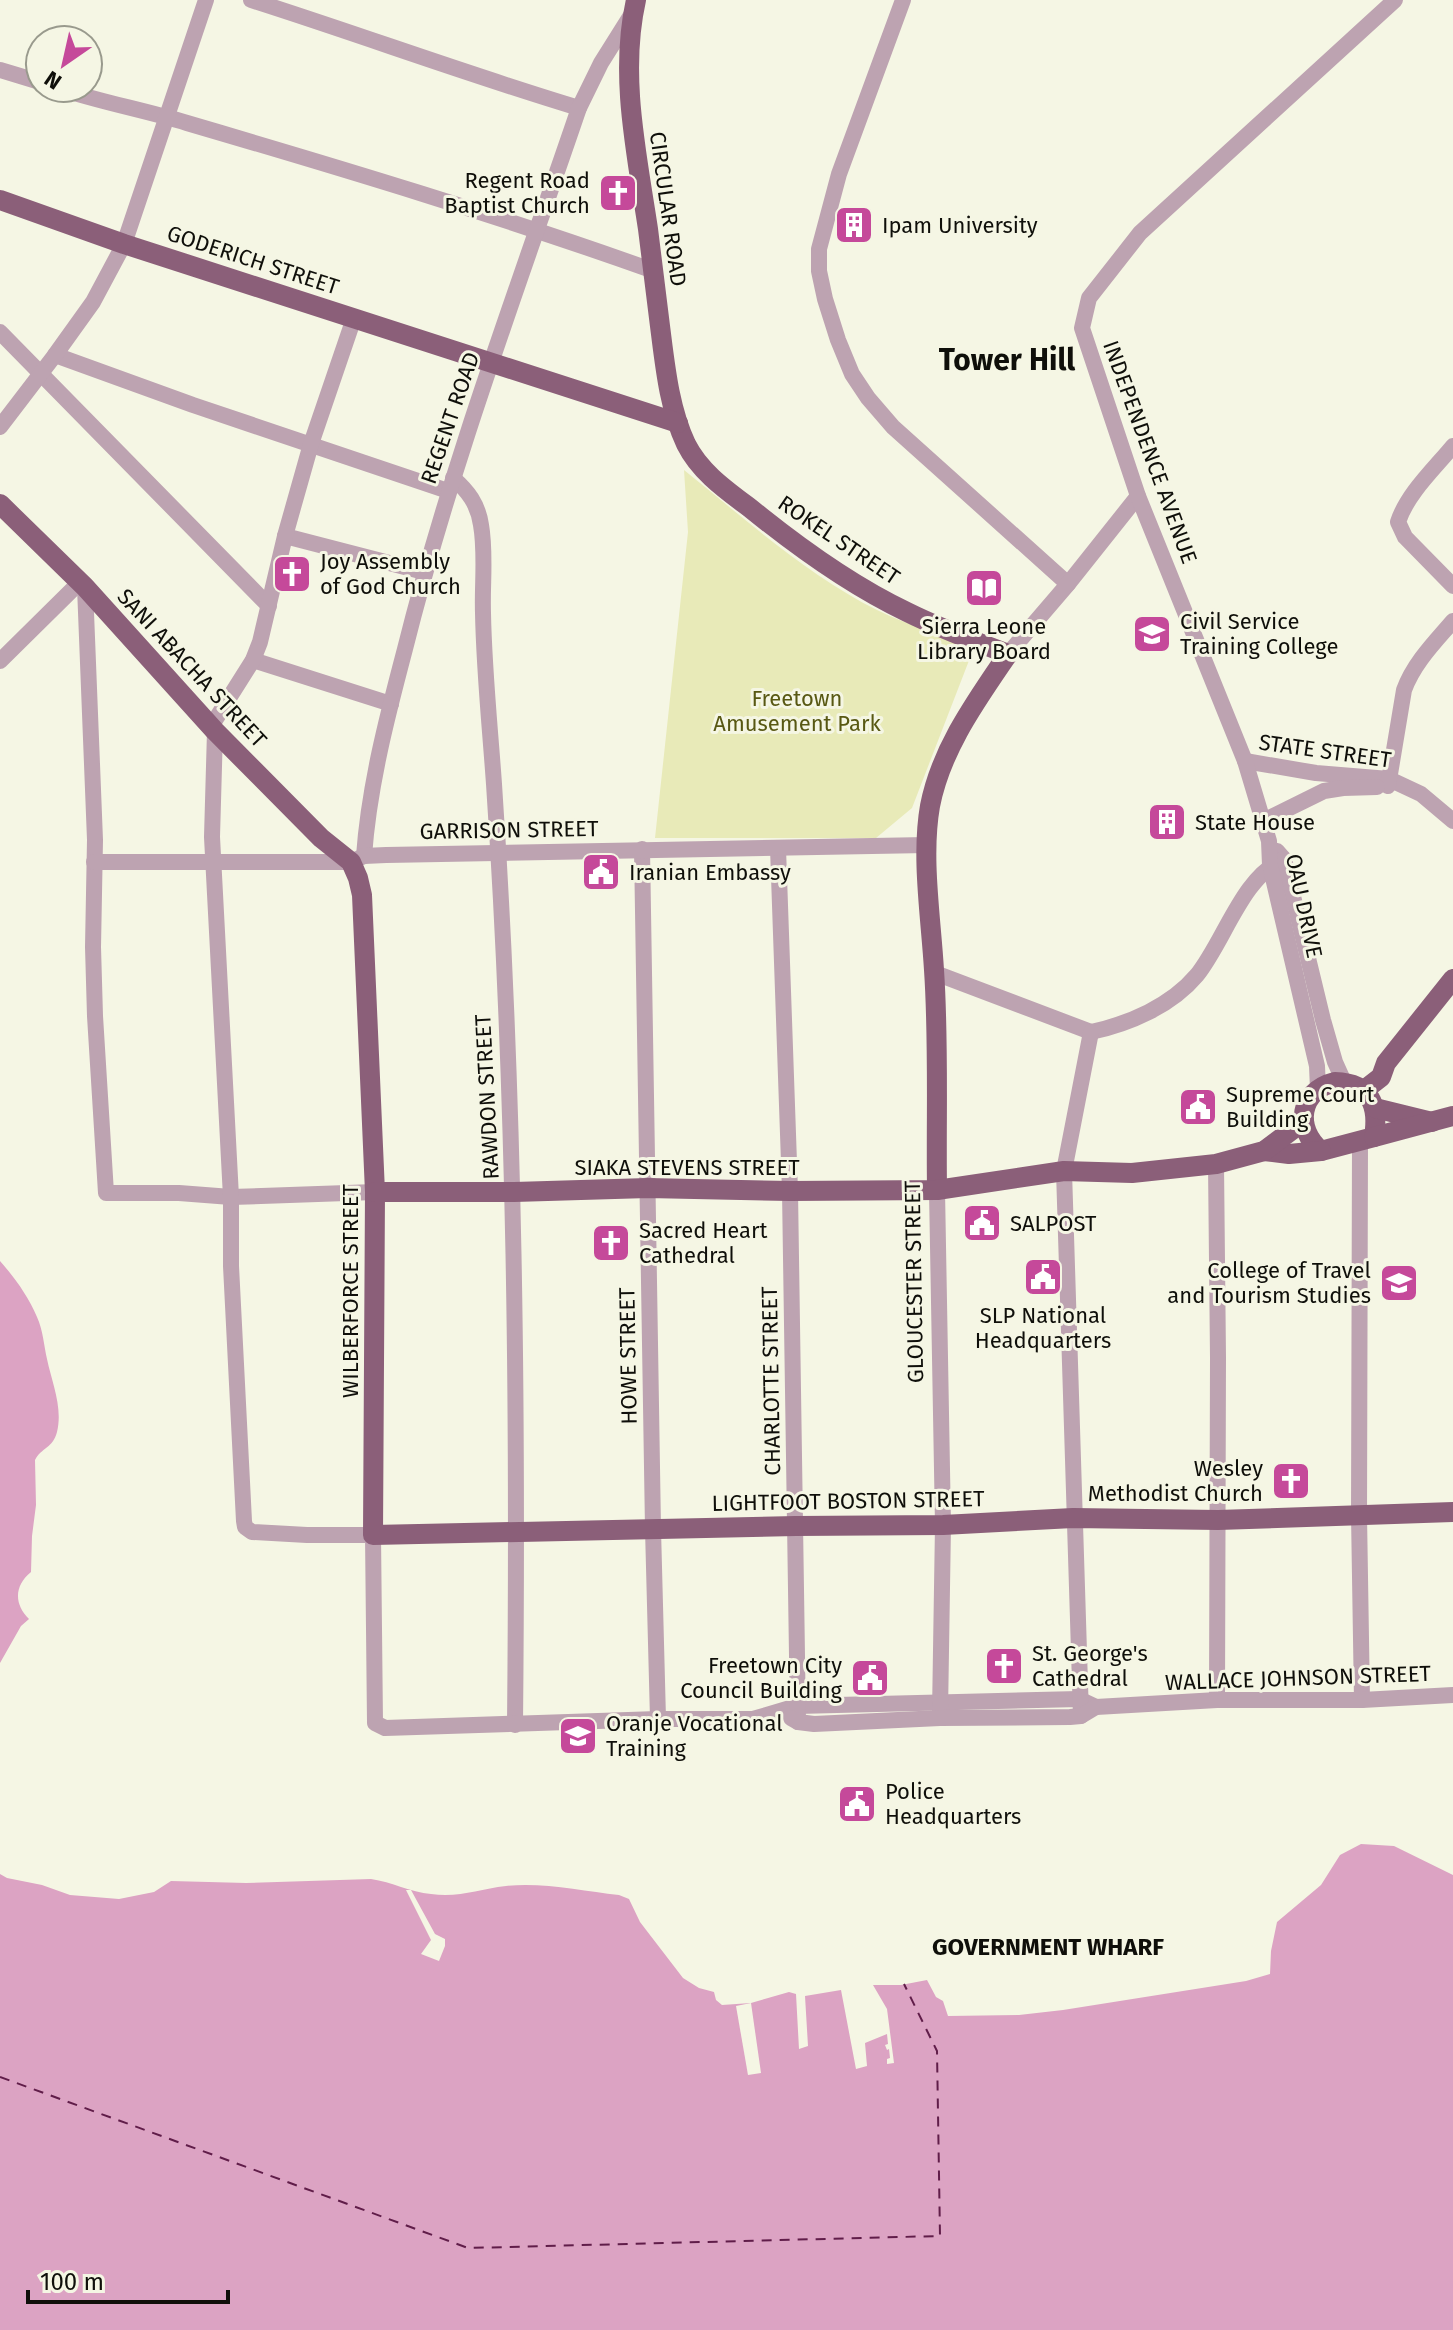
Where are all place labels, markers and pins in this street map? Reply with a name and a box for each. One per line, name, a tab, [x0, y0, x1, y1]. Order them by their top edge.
place label: Regent Road Baptist Church	[444, 167, 590, 219]
church icon: Regent Road Baptist Church	[597, 172, 639, 214]
building icon: Ipam University	[833, 204, 875, 246]
place label: Ipam University	[882, 212, 1038, 239]
place label: Joy Assembly of God Church	[320, 548, 461, 600]
church icon: Joy Assembly of God Church	[271, 553, 313, 595]
library icon: Sierra Leone Library Board	[963, 567, 1005, 609]
place label: Civil Service Training College	[1180, 608, 1338, 660]
place label: Sierra Leone Library Board	[917, 613, 1051, 665]
school or university icon: Civil Service Training College	[1131, 613, 1173, 655]
building icon: State House	[1146, 801, 1188, 843]
place label: State House	[1195, 809, 1315, 836]
public building icon: Iranian Embassy	[580, 851, 622, 893]
place label: Iranian Embassy	[629, 859, 791, 886]
place label: Supreme Court Building	[1226, 1081, 1374, 1133]
public building icon: Supreme Court Building	[1177, 1086, 1219, 1128]
public building icon: SALPOST	[961, 1202, 1003, 1244]
place label: SALPOST	[1010, 1210, 1097, 1237]
place label: Sacred Heart Cathedral	[639, 1217, 767, 1269]
church icon: Sacred Heart Cathedral	[590, 1222, 632, 1264]
public building icon: SLP National Headquarters	[1022, 1256, 1064, 1298]
place label: College of Travel and Tourism Studies	[1167, 1257, 1371, 1309]
school or university icon: College of Travel and Tourism Studies	[1378, 1262, 1420, 1304]
place label: SLP National Headquarters	[975, 1302, 1111, 1354]
place label: Wesley Methodist Church	[1088, 1455, 1263, 1507]
church icon: Wesley Methodist Church	[1270, 1460, 1312, 1502]
place label: St. George's Cathedral	[1032, 1640, 1148, 1692]
church icon: St. George's Cathedral	[983, 1645, 1025, 1687]
place label: Freetown City Council Building	[680, 1652, 843, 1704]
public building icon: Freetown City Council Building	[849, 1657, 891, 1699]
place label: Oranje Vocational Training	[606, 1710, 783, 1762]
school or university icon: Oranje Vocational Training	[557, 1715, 599, 1757]
place label: Police Headquarters	[885, 1778, 1021, 1830]
public building icon: Police Headquarters	[836, 1783, 878, 1825]

